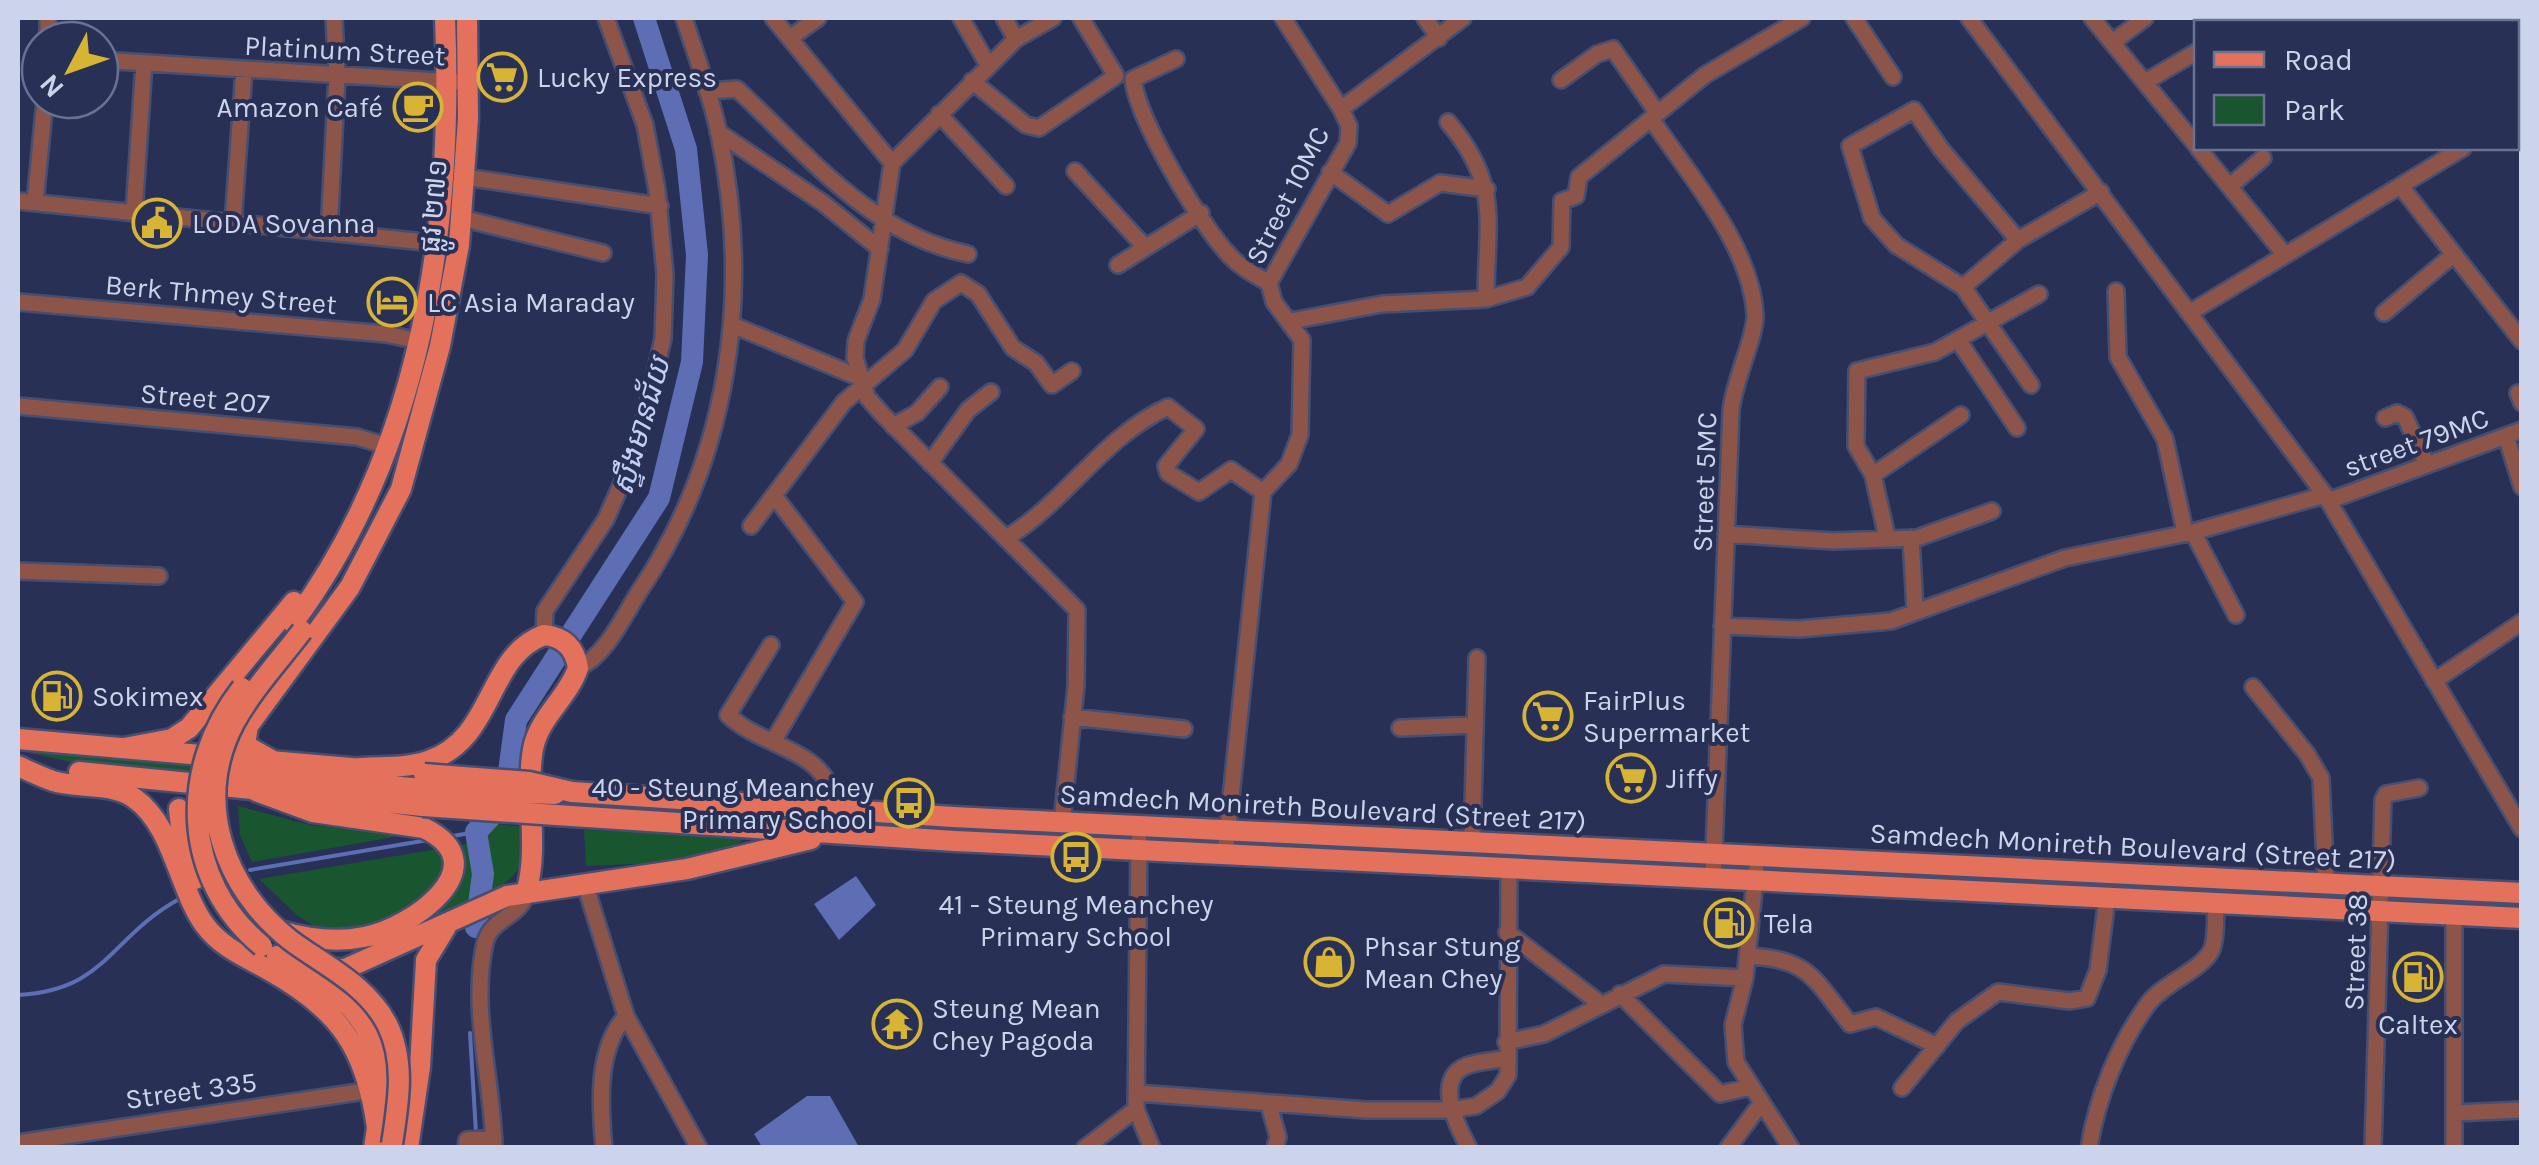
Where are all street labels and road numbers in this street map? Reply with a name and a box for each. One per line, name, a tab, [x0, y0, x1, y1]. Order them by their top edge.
street label: Platinum Street	[244, 29, 446, 72]
street label: Street 10MC	[1239, 121, 1336, 270]
street label: ផ្លូវ ២៧១	[413, 158, 462, 255]
street label: Berk Thmey Street	[104, 268, 338, 321]
street label: Street 207	[139, 376, 271, 421]
street label: street 79MC	[2339, 401, 2493, 484]
street label: Street 5MC	[1686, 411, 1723, 553]
street label: Samdech Monireth Boulevard (Street 217)	[1059, 777, 1587, 838]
street label: Samdech Monireth Boulevard (Street 217)	[1869, 816, 2397, 877]
street label: Street 38	[2337, 893, 2374, 1011]
street label: Street 335	[123, 1065, 259, 1116]

